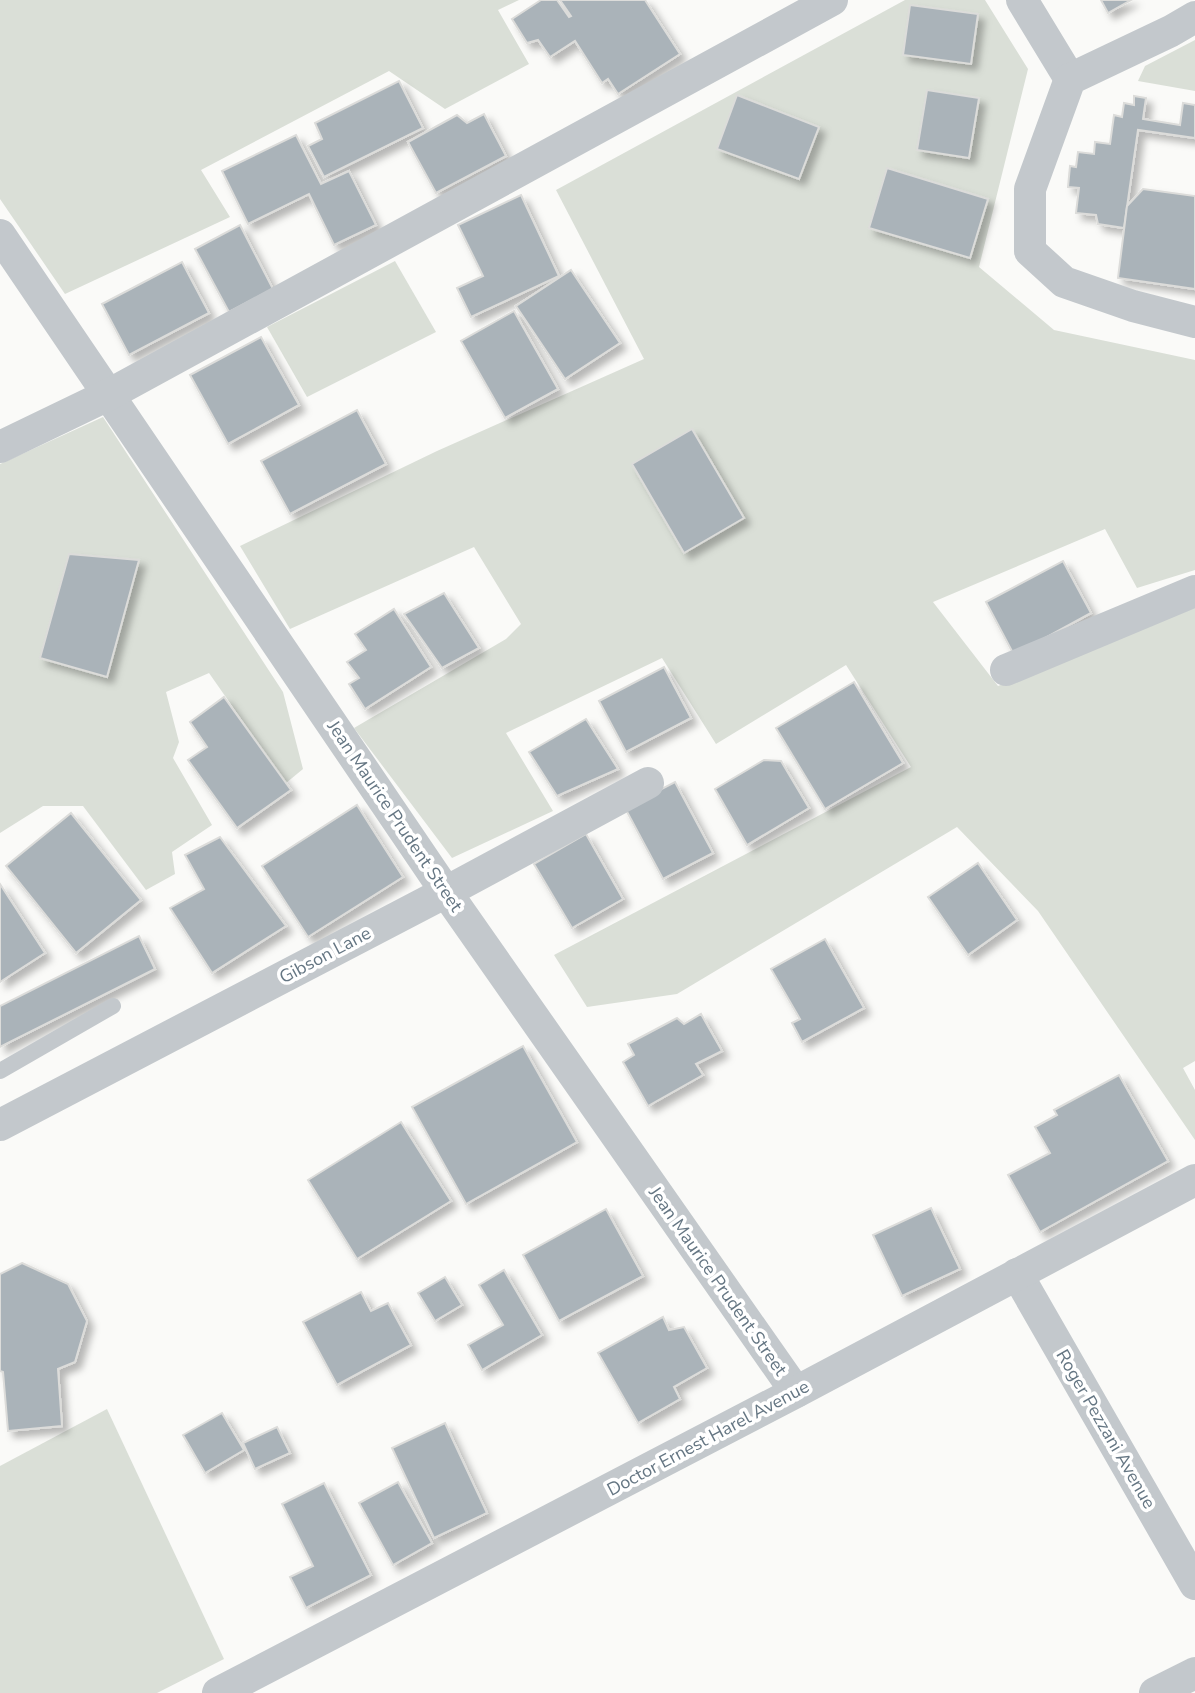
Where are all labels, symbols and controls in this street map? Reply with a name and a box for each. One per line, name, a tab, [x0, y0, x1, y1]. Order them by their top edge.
street label: Jean Maurice Prudent Street	[321, 715, 468, 917]
street label: Gibson Lane	[275, 921, 375, 989]
street label: Jean Maurice Prudent Street	[643, 1181, 793, 1381]
street label: Roger Pezzani Avenue	[1051, 1345, 1161, 1513]
street label: Doctor Ernest Harel Avenue	[603, 1374, 813, 1502]

